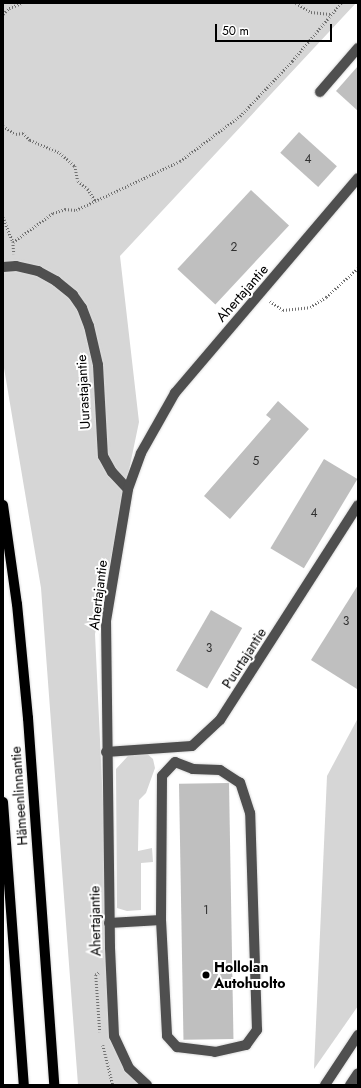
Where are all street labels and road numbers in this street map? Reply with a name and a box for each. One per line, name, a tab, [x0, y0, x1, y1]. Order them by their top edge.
street label: Ahertajantie	[213, 261, 271, 325]
street label: Uurastajantie	[73, 354, 93, 430]
street label: Ahertajantie	[85, 559, 111, 631]
street label: Puurtajantie	[218, 625, 270, 691]
street label: Hämeenlinnantie	[7, 746, 31, 846]
street label: Ahertajantie	[86, 886, 104, 956]

